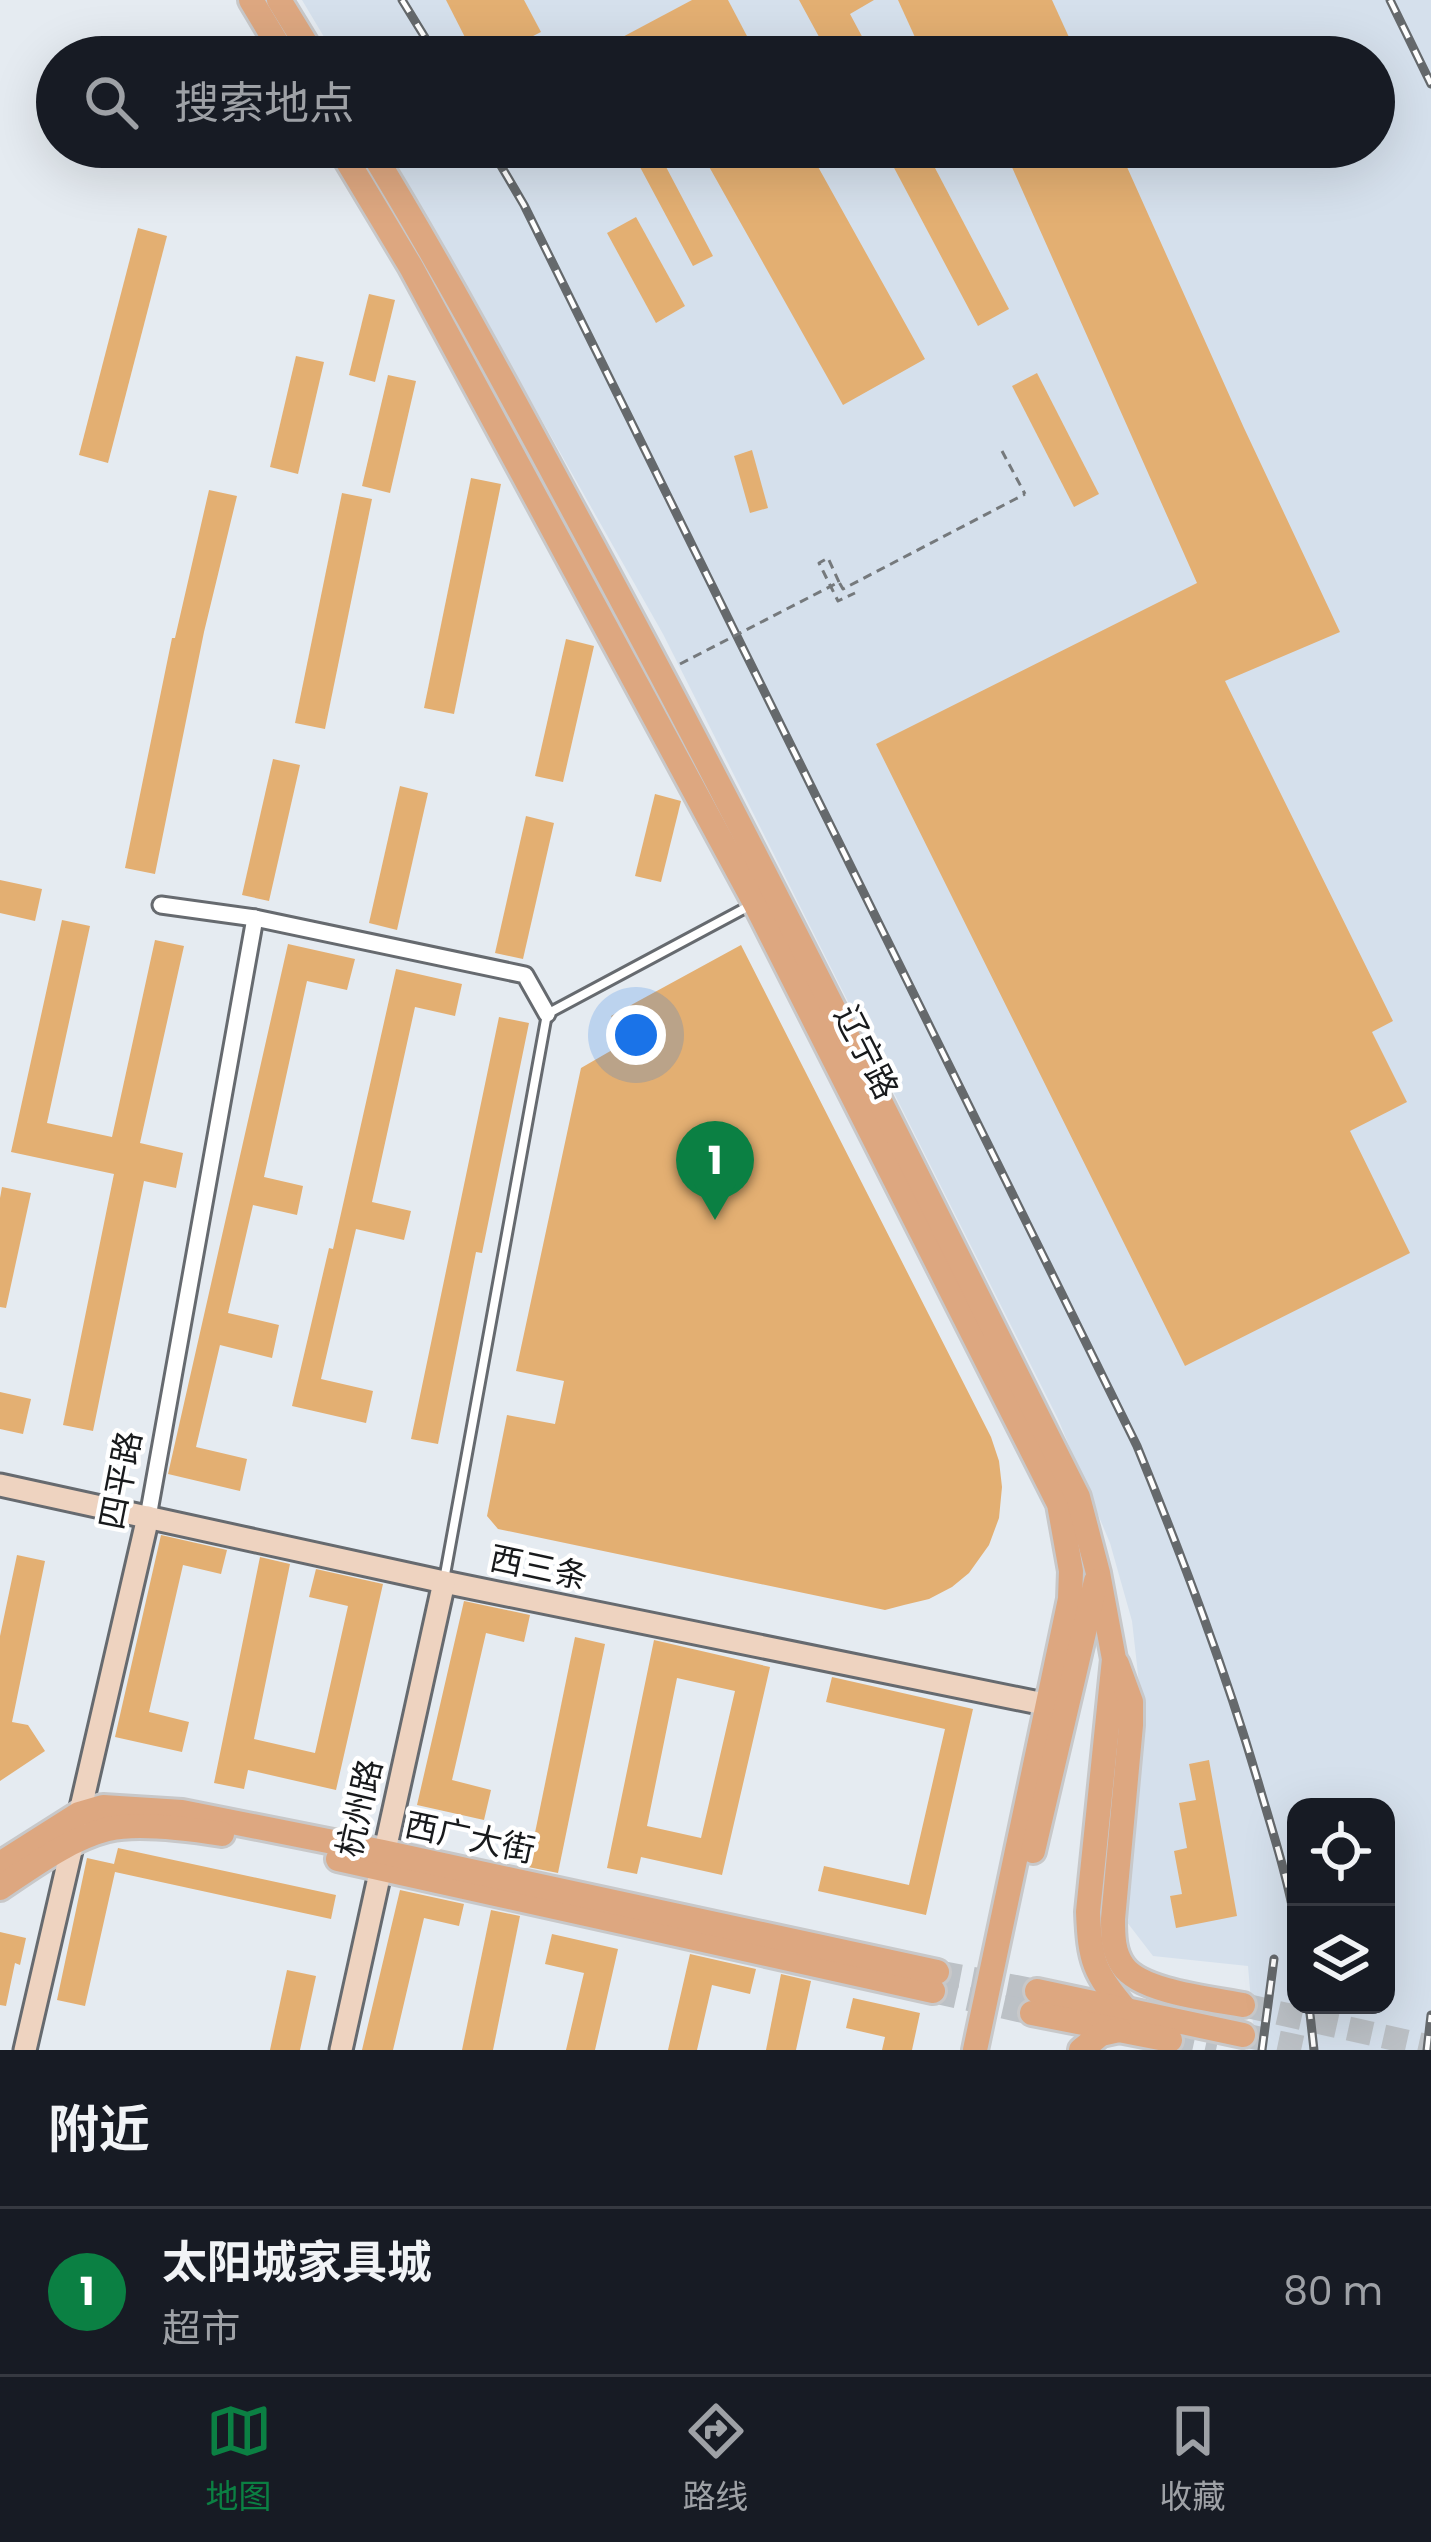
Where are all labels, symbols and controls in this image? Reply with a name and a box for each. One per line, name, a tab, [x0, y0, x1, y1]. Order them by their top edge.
search box	[36, 36, 1395, 168]
icon: search	[78, 69, 144, 135]
text: 搜索地点	[174, 72, 354, 135]
street label: 辽宁路	[823, 997, 910, 1107]
your location	[606, 1005, 666, 1065]
pin: 1	[676, 1121, 754, 1220]
street label: 四平路	[88, 1427, 153, 1533]
street label: 西三条	[486, 1534, 592, 1601]
street label: 杭州路	[325, 1755, 394, 1862]
map controls	[1287, 1798, 1395, 2014]
button: locate	[1287, 1798, 1395, 1906]
street label: 西广大街	[400, 1801, 539, 1874]
button: layers	[1287, 1906, 1395, 2014]
text: 附近	[48, 2093, 150, 2165]
text: 太阳城家具城	[162, 2231, 432, 2294]
text: 1	[80, 2264, 94, 2319]
text: 80 m	[1283, 2264, 1383, 2319]
text: 超市	[162, 2301, 240, 2356]
tab: 地图	[206, 2398, 272, 2522]
tab: 路线	[683, 2398, 749, 2522]
tab: 收藏	[1160, 2398, 1226, 2522]

